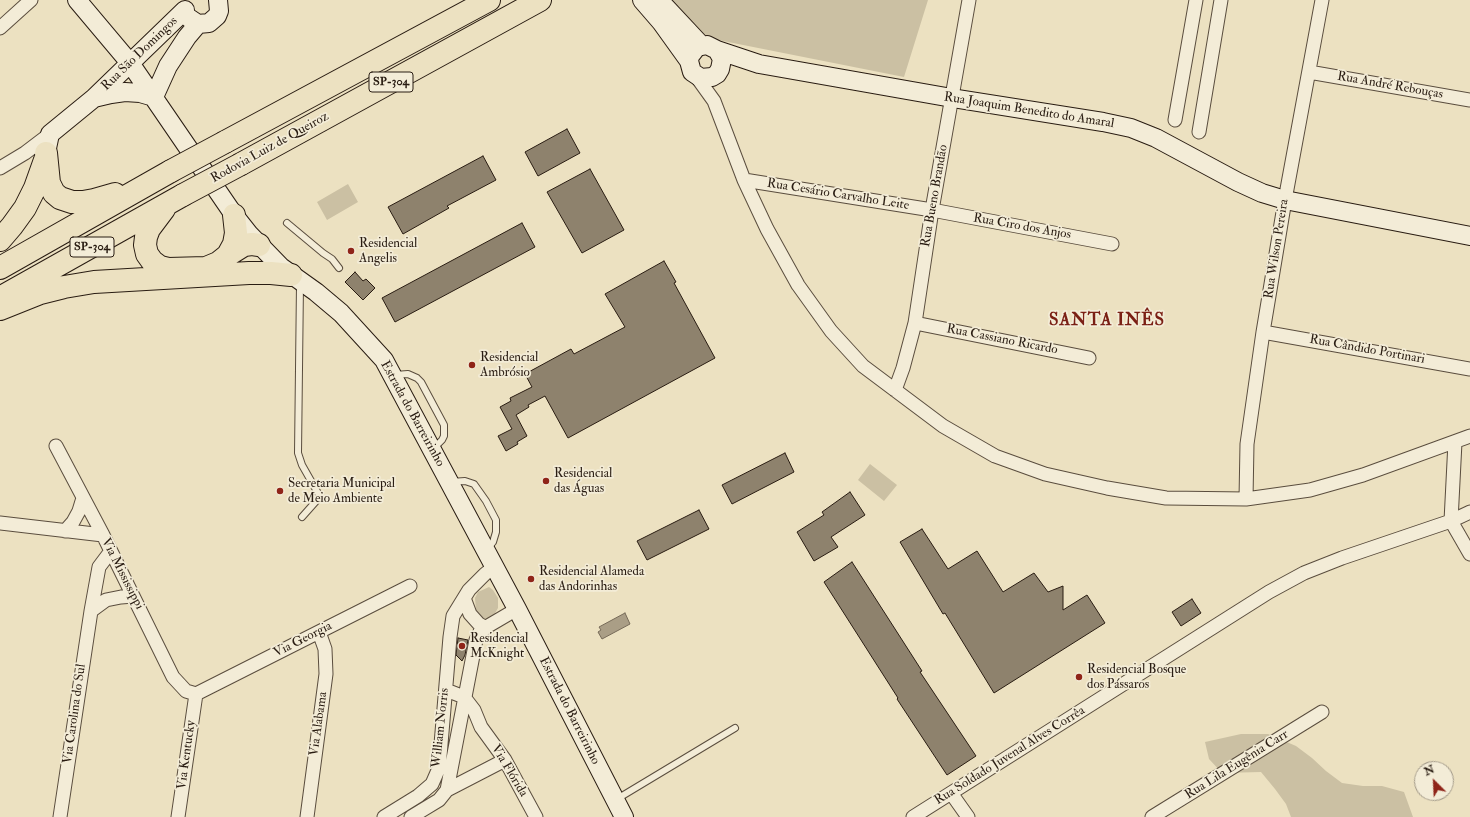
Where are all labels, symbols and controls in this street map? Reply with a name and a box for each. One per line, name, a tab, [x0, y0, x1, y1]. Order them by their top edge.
street label: Rua São Domingos	[99, 14, 181, 94]
street label: Rua André Rebouças	[1336, 69, 1444, 103]
road number: SP-304	[369, 72, 413, 92]
street label: Rua Joaquim Benedito do Amaral	[943, 90, 1115, 132]
street label: Rodovia Luiz de Queiroz	[208, 109, 332, 187]
street label: Rua Bueno Brandão	[918, 144, 952, 248]
street label: Rua Cesário Carvalho Leite	[766, 176, 910, 214]
street label: Rua Wilson Pereira	[1261, 198, 1293, 300]
street label: Rua Ciro dos Anjos	[972, 211, 1072, 243]
place label: Residencial Angelis	[359, 236, 417, 267]
road number: SP-304	[70, 237, 114, 257]
marker: Residencial Angelis	[346, 246, 356, 256]
district label: SANTA INÊS	[1049, 311, 1165, 331]
street label: Rua Cassiano Ricardo	[945, 322, 1059, 358]
street label: Rua Cândido Portinari	[1308, 332, 1426, 368]
place label: Residencial Ambrósio	[480, 350, 538, 381]
street label: Estrada do Barreirinho	[376, 358, 448, 470]
marker: Residencial Ambrósio	[467, 360, 477, 370]
place label: Residencial das Águas	[554, 466, 612, 497]
place label: Secretaria Municipal de Meio Ambiente	[288, 476, 395, 507]
marker: Residencial das Águas	[541, 476, 551, 486]
marker: Secretaria Municipal de Meio Ambiente	[275, 486, 285, 496]
street label: Via Mississippi	[97, 536, 147, 612]
place label: Residencial Alameda das Andorinhas	[539, 564, 644, 595]
marker: Residencial Alameda das Andorinhas	[526, 574, 536, 584]
street label: Via Georgia	[271, 619, 335, 661]
place label: Residencial McKnight	[470, 631, 528, 662]
marker: Residencial McKnight	[457, 641, 467, 651]
street label: Estrada do Barreirinho	[535, 655, 603, 767]
place label: Residencial Bosque dos Pássaros	[1087, 662, 1186, 693]
street label: Via Carolina do Sul	[60, 663, 90, 765]
marker: Residencial Bosque dos Pássaros	[1074, 672, 1084, 682]
street label: William Norris	[429, 687, 453, 769]
street label: Via Alabama	[307, 691, 331, 757]
street label: Rua Soldado Juvenal Alves Corrêa	[932, 703, 1088, 809]
street label: Via Kentucky	[174, 719, 200, 791]
street label: Rua Lila Eugênia Carr	[1182, 727, 1292, 803]
street label: Via Flórida	[487, 742, 531, 800]
north arrow	[1414, 761, 1454, 801]
text: N	[1422, 763, 1436, 778]

